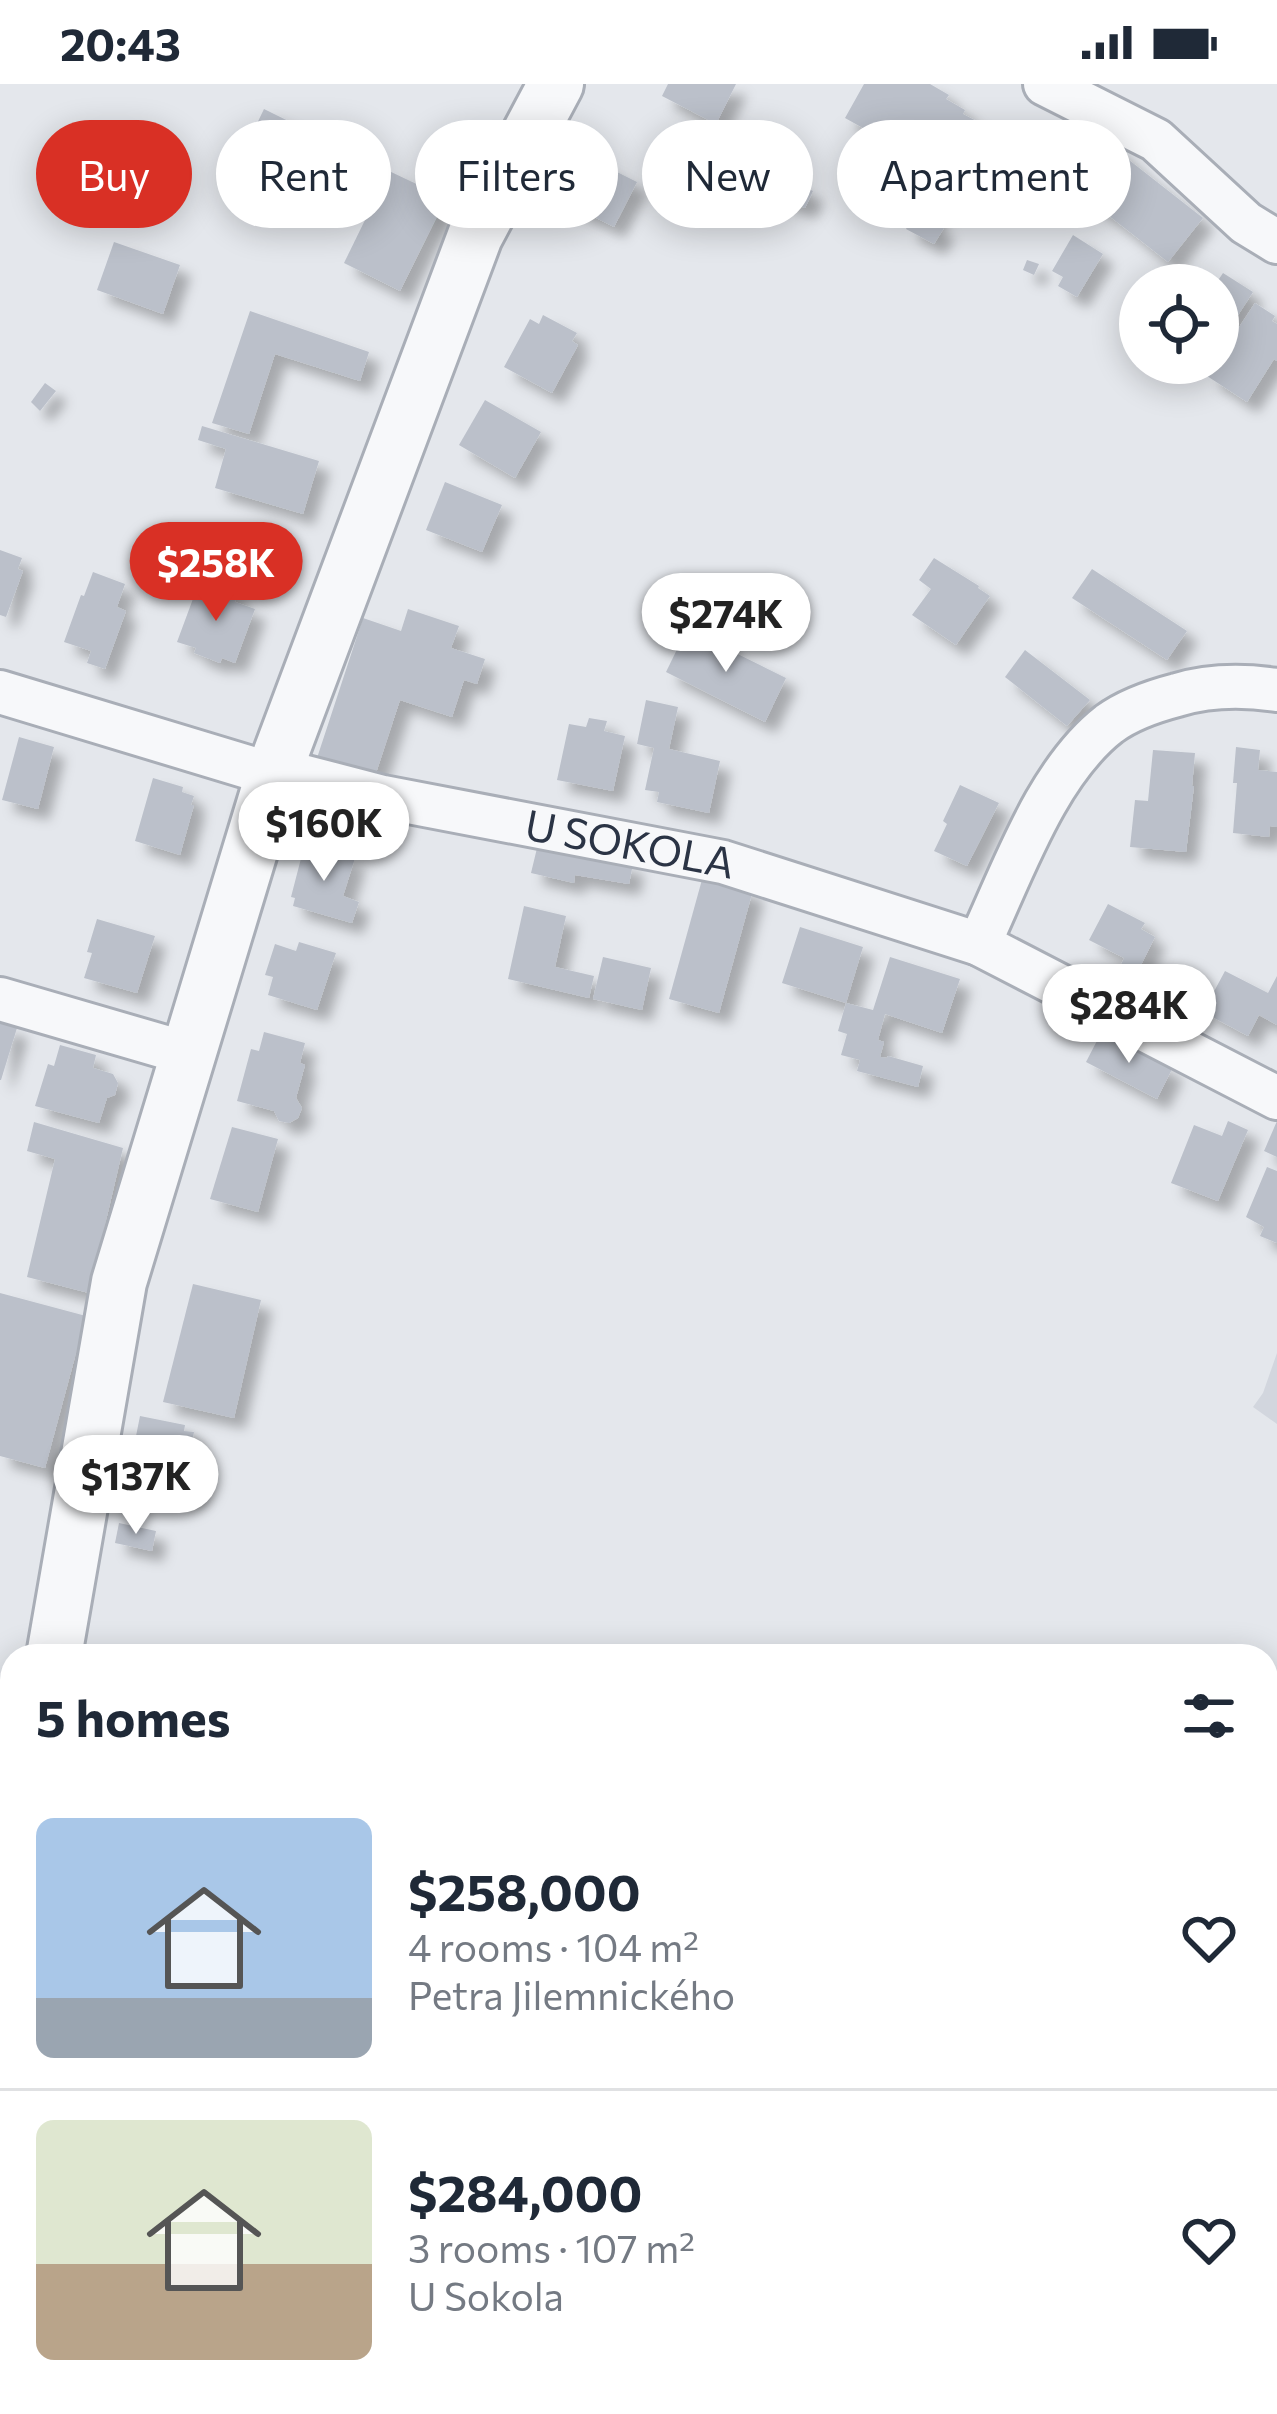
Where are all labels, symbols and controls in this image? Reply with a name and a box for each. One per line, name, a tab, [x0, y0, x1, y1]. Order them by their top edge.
text: 20:43	[60, 15, 181, 70]
chip: Buy	[36, 120, 192, 228]
chip: Rent	[216, 120, 391, 228]
chip: Filters	[415, 120, 618, 228]
chip: New	[642, 120, 813, 228]
chip: Apartment	[837, 120, 1131, 228]
map controls	[1119, 264, 1239, 384]
button: locate	[1119, 264, 1239, 384]
pin: $258K	[132, 522, 300, 624]
text: $258K	[157, 537, 275, 585]
pin: $274K	[642, 573, 810, 675]
text: $274K	[669, 588, 783, 636]
pin: $160K	[240, 782, 408, 884]
text: $160K	[265, 797, 383, 845]
street label: U SOKOLA	[521, 797, 739, 888]
pin: $284K	[1045, 964, 1213, 1066]
text: $284K	[1069, 979, 1189, 1027]
pin: $137K	[52, 1435, 220, 1537]
text: $137K	[80, 1450, 192, 1498]
icon: filters	[1176, 1683, 1242, 1749]
text: 5 homes	[36, 1685, 231, 1748]
text: $258,000	[408, 1859, 641, 1922]
icon: home	[132, 1866, 276, 2010]
icon: heart	[1176, 1905, 1242, 1971]
text: 4 rooms · 104 m²	[408, 1922, 699, 1970]
text: Petra Jilemnického	[408, 1970, 735, 2018]
text: $284,000	[408, 2160, 642, 2223]
icon: home	[132, 2168, 276, 2312]
icon: heart	[1176, 2207, 1242, 2273]
text: 3 rooms · 107 m²	[408, 2223, 695, 2271]
text: U Sokola	[408, 2271, 564, 2319]

